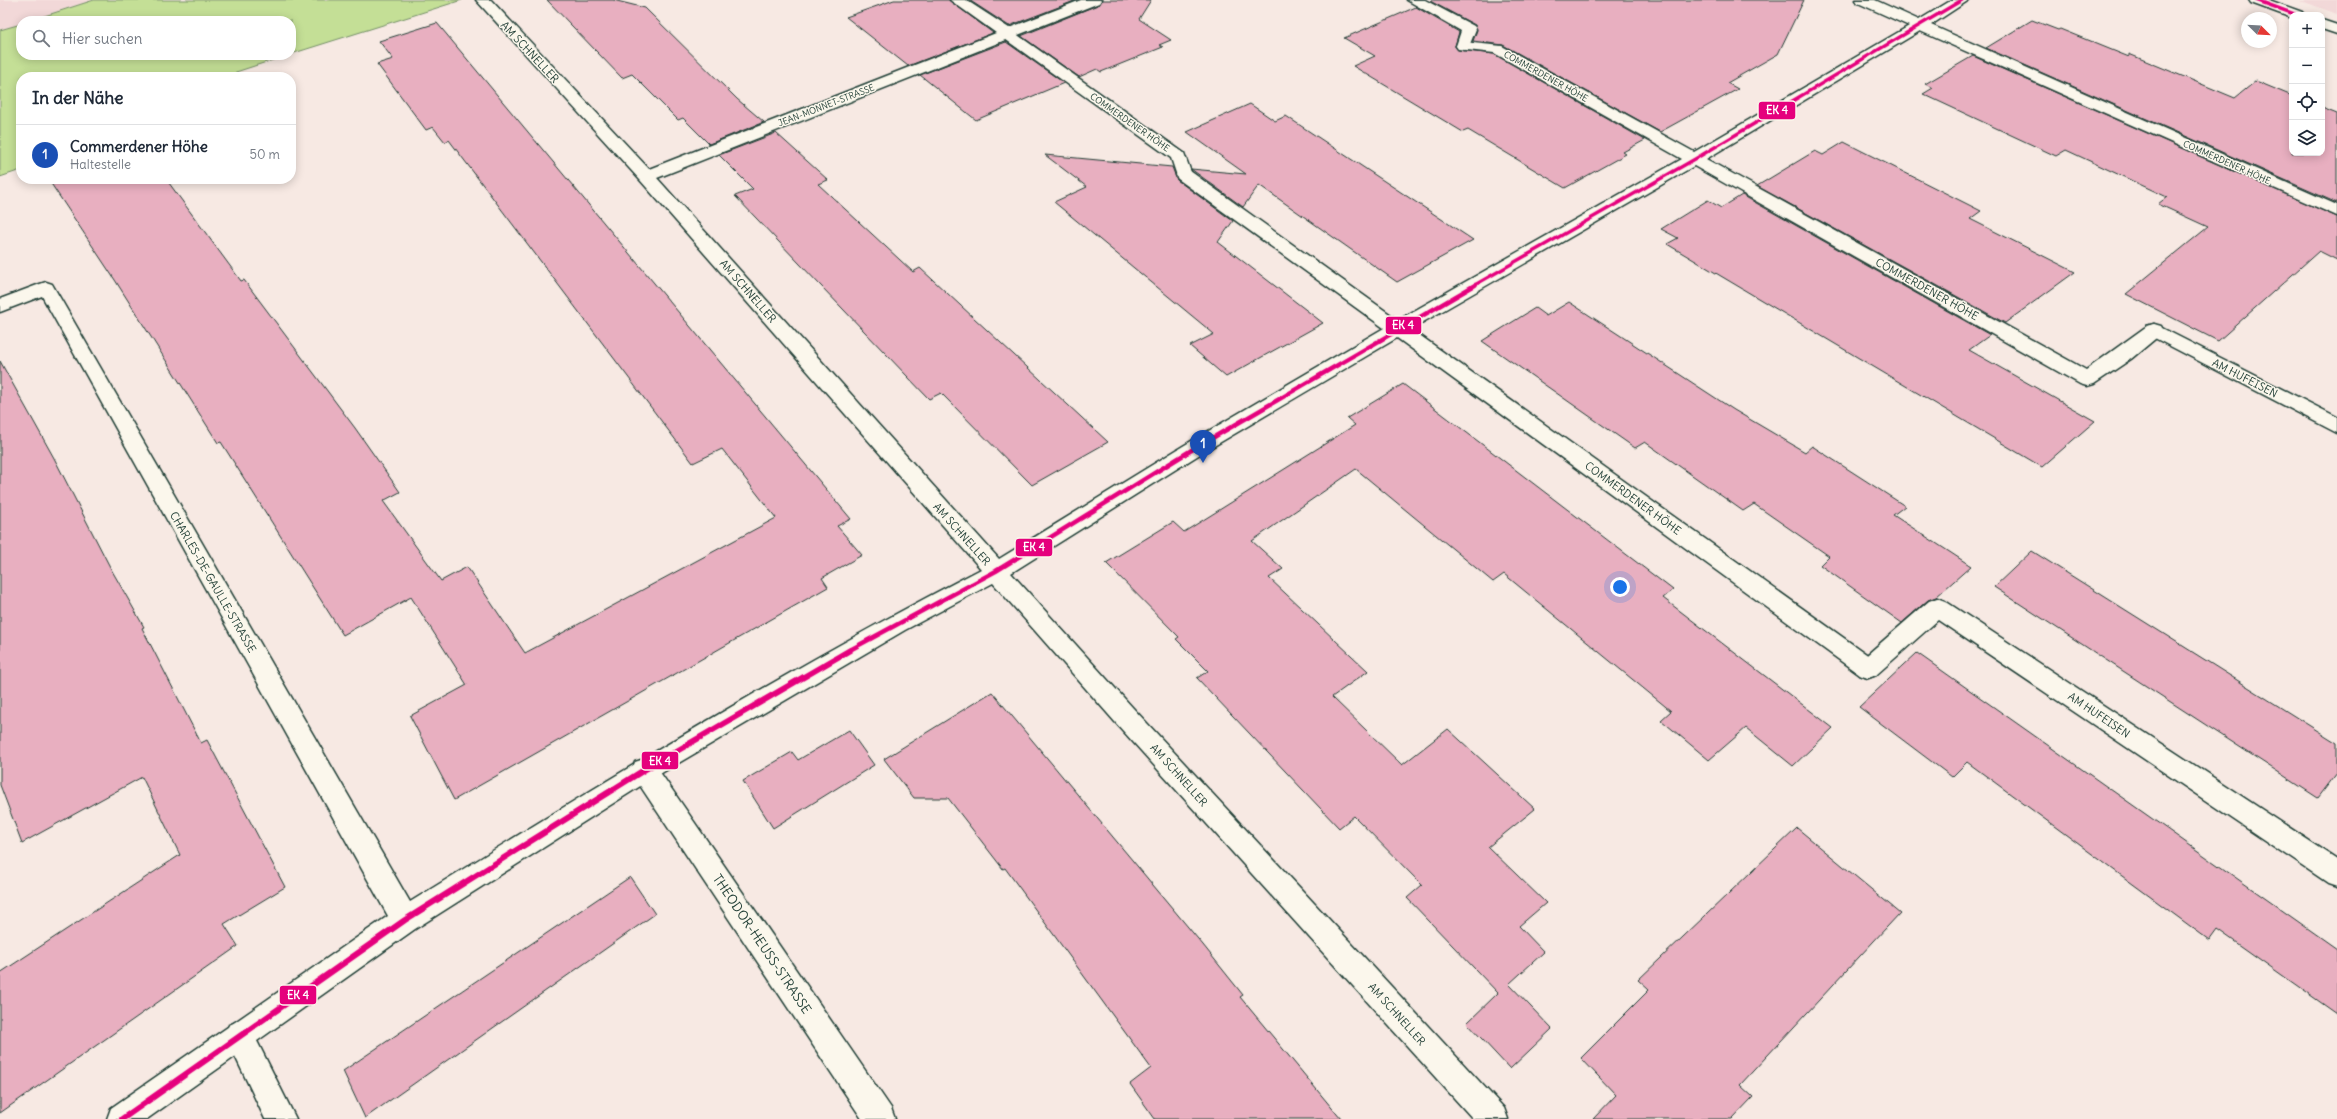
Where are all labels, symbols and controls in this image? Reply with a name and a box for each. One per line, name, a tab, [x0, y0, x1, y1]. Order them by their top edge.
north arrow	[2241, 12, 2277, 48]
map controls	[2289, 12, 2325, 156]
button: +	[2289, 12, 2325, 48]
search box	[16, 16, 296, 60]
street label: AM SCHNELLER	[498, 18, 562, 86]
icon: search	[30, 27, 52, 49]
text: Hier suchen	[62, 29, 142, 48]
street label: COMMERDENER HÖHE	[1502, 48, 1590, 104]
button: −	[2289, 48, 2325, 84]
street label: JEAN-MONNET-STRASSE	[776, 82, 876, 128]
button: locate	[2289, 84, 2325, 120]
text: In der Nähe	[32, 87, 124, 109]
street label: COMMERDENER HÖHE	[1088, 90, 1172, 154]
line badge: EK 4	[1758, 101, 1796, 120]
text: EK 4	[1766, 103, 1789, 117]
button: layers	[2289, 120, 2325, 156]
text: Commerdener Höhe	[70, 137, 208, 156]
street label: COMMERDENER HÖHE	[2182, 138, 2272, 186]
text: 1	[42, 146, 48, 163]
text: 50 m	[249, 146, 280, 163]
text: Haltestelle	[70, 156, 131, 173]
street label: COMMERDENER HÖHE	[1873, 254, 1981, 323]
street label: AM SCHNELLER	[717, 256, 779, 326]
line badge: EK 4	[1385, 316, 1422, 335]
text: EK 4	[1392, 318, 1415, 332]
street label: AM HUFEISEN	[2210, 355, 2280, 401]
pin: 1	[1190, 430, 1216, 463]
street label: COMMERDENER HÖHE	[1582, 458, 1684, 538]
street label: AM SCHNELLER	[930, 500, 994, 568]
street label: CHARLES-DE-GAULLE-STRASSE	[167, 509, 259, 655]
line badge: EK 4	[1015, 538, 1053, 557]
text: EK 4	[1023, 540, 1046, 554]
your location	[1610, 577, 1630, 597]
street label: AM HUFEISEN	[2065, 689, 2133, 741]
street label: AM SCHNELLER	[1147, 741, 1211, 809]
line badge: EK 4	[641, 751, 679, 770]
text: EK 4	[649, 754, 672, 768]
street label: THEODOR-HEUSS-STRASSE	[709, 871, 815, 1017]
street label: AM SCHNELLER	[1365, 980, 1429, 1048]
line badge: EK 4	[279, 985, 317, 1005]
text: EK 4	[287, 988, 310, 1002]

